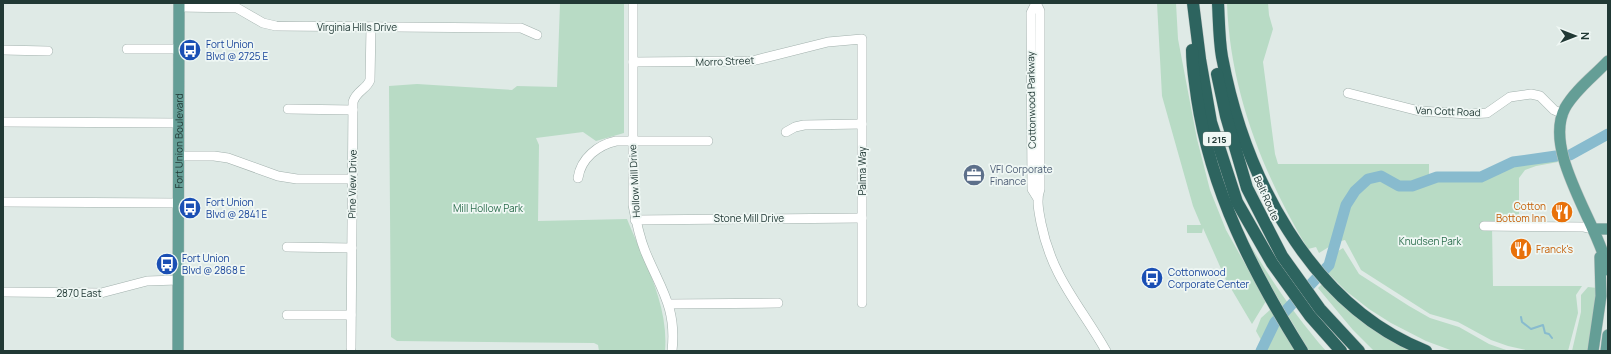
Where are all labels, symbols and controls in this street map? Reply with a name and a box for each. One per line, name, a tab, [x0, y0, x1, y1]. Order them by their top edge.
north arrow	[1555, 16, 1595, 56]
street label: Virginia Hills Drive	[317, 20, 397, 34]
text: N	[1578, 32, 1593, 40]
bus stop icon: Fort Union Blvd @ 2725 E	[177, 37, 203, 63]
place label: Fort Union Blvd @ 2725 E	[206, 37, 269, 63]
street label: Cottonwood Parkway	[1023, 50, 1039, 149]
street label: Morro Street	[695, 53, 755, 69]
street label: Fort Union Boulevard	[171, 93, 186, 189]
street label: Van Cott Road	[1415, 103, 1481, 119]
road number: I 215	[1203, 132, 1231, 146]
street label: Hollow Mill Drive	[625, 144, 643, 218]
street label: Palma Way	[855, 146, 869, 196]
street label: Pine View Drive	[344, 149, 360, 219]
office icon: VFI Corporate Finance	[961, 162, 987, 188]
place label: VFI Corporate Finance	[990, 162, 1053, 188]
street label: Belt Route	[1251, 173, 1283, 223]
bus stop icon: Fort Union Blvd @ 2841 E	[177, 195, 203, 221]
place label: Fort Union Blvd @ 2841 E	[206, 195, 268, 221]
place label: Cotton Bottom Inn	[1496, 199, 1546, 225]
restaurant icon: Cotton Bottom Inn	[1549, 199, 1575, 225]
park label: Mill Hollow Park	[453, 201, 524, 215]
street label: Stone Mill Drive	[714, 211, 784, 225]
park label: Knudsen Park	[1399, 234, 1462, 248]
restaurant icon: Franck's	[1508, 236, 1534, 262]
place label: Franck's	[1536, 242, 1573, 256]
bus stop icon: Fort Union Blvd @ 2868 E	[154, 251, 180, 277]
place label: Fort Union Blvd @ 2868 E	[182, 251, 246, 277]
bus stop icon: Cottonwood Corporate Center	[1139, 265, 1165, 291]
place label: Cottonwood Corporate Center	[1168, 265, 1250, 291]
street label: 2870 East	[56, 286, 102, 300]

